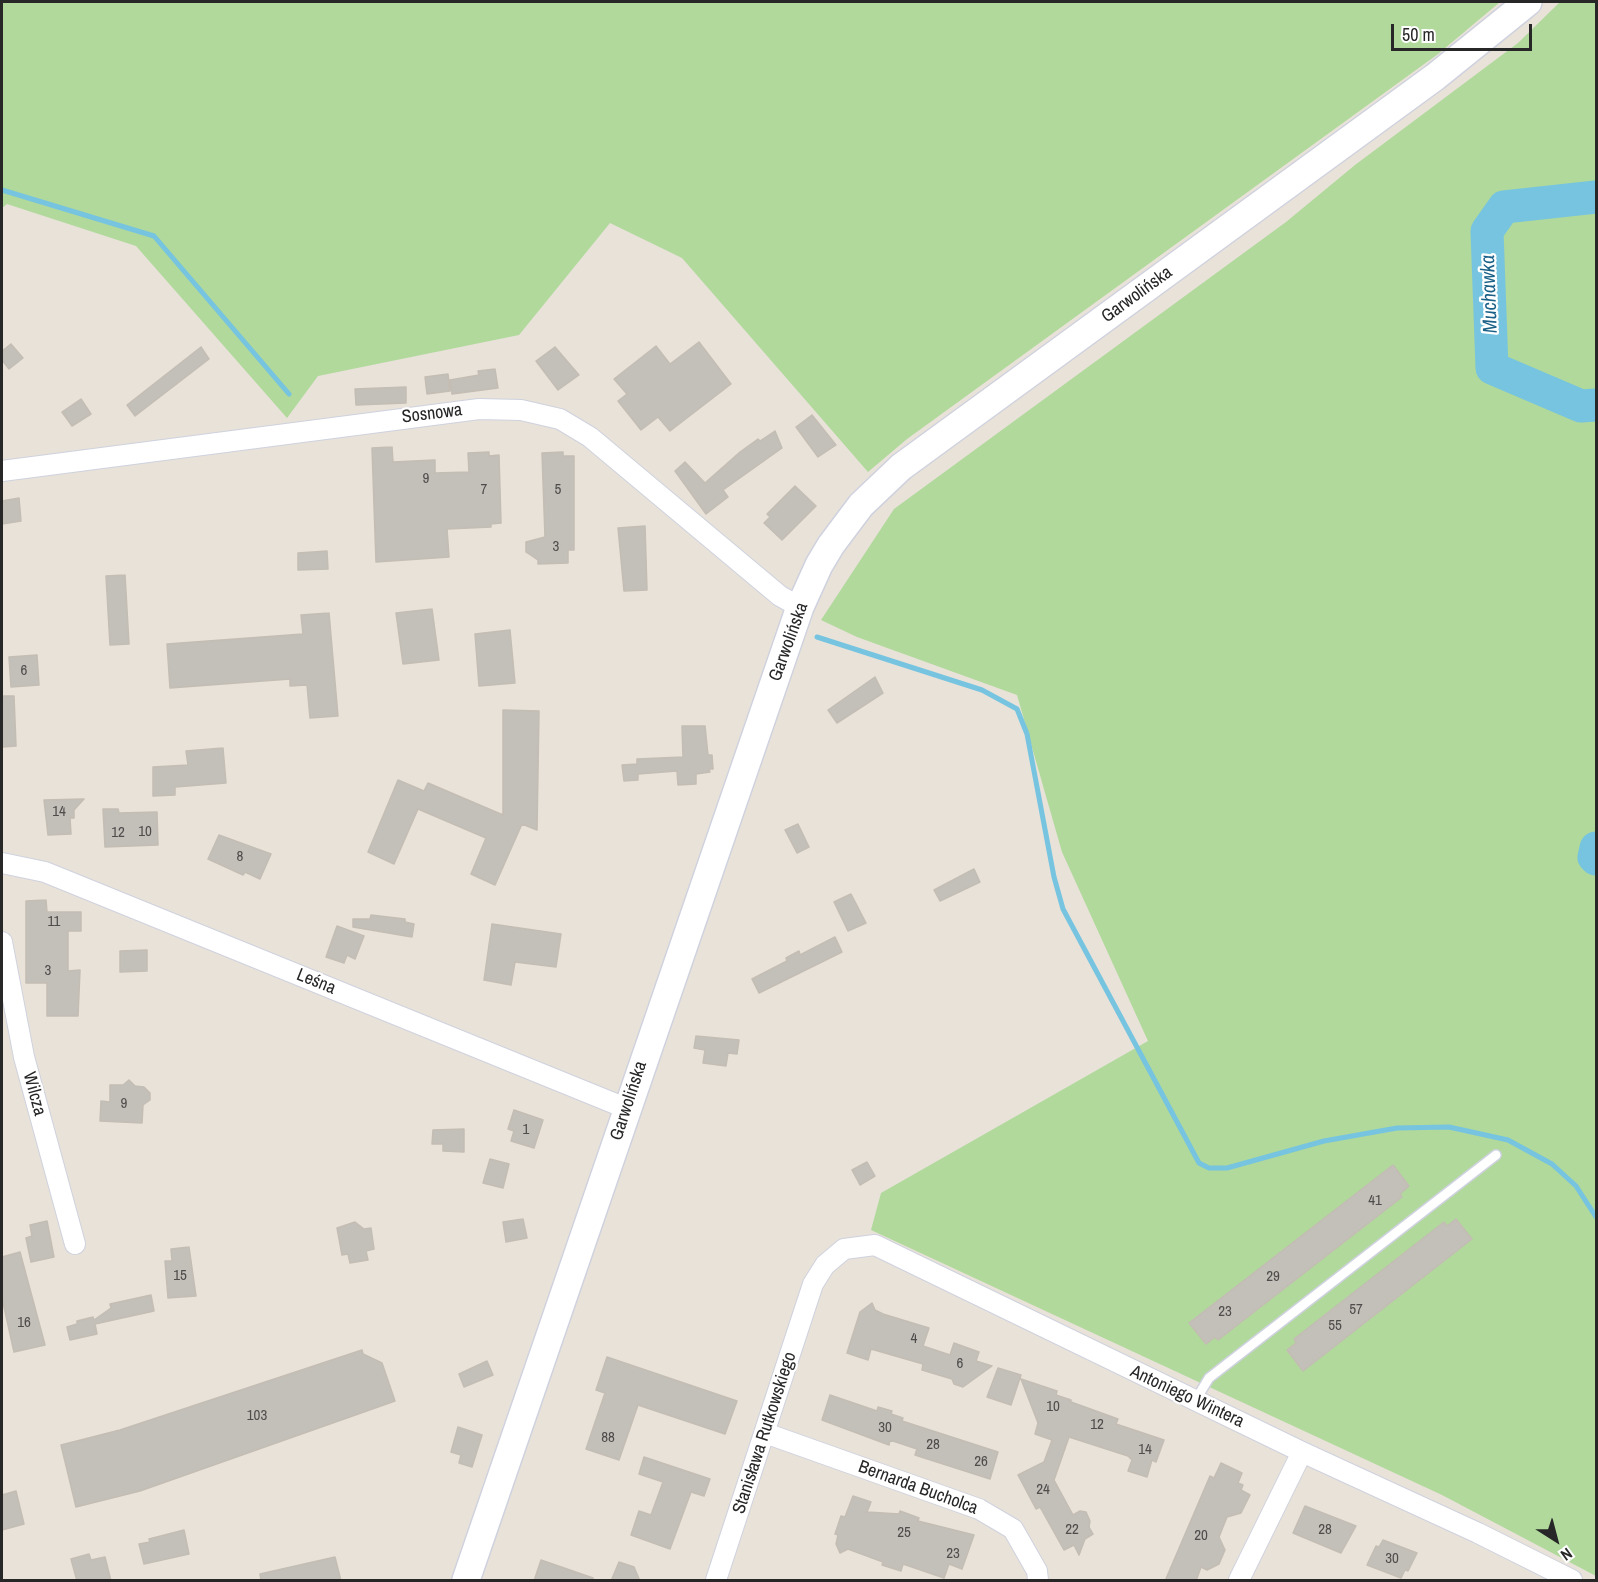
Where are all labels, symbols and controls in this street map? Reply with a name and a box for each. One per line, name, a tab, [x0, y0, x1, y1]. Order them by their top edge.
scale bar	[1394, 12, 1535, 50]
text: 50 m	[1402, 22, 1435, 47]
water label: Muchawka	[1477, 254, 1503, 334]
street label: Garwolińska	[1097, 262, 1177, 328]
street label: Sosnowa	[401, 400, 463, 428]
house number: 9	[423, 470, 429, 488]
house number: 7	[481, 481, 487, 499]
house number: 5	[555, 481, 561, 499]
house number: 3	[553, 538, 559, 556]
street label: Garwolińska	[765, 600, 813, 684]
house number: 6	[21, 662, 27, 680]
house number: 14	[52, 803, 66, 821]
house number: 10	[138, 823, 152, 841]
house number: 12	[111, 824, 125, 842]
house number: 8	[237, 848, 243, 866]
house number: 11	[48, 913, 60, 931]
house number: 3	[45, 962, 51, 980]
street label: Leśna	[293, 964, 339, 1000]
street label: Garwolińska	[606, 1059, 652, 1143]
street label: Wilcza	[18, 1070, 50, 1118]
house number: 9	[121, 1095, 127, 1113]
house number: 1	[523, 1121, 529, 1139]
house number: 41	[1368, 1192, 1382, 1210]
house number: 15	[173, 1267, 187, 1285]
house number: 29	[1266, 1268, 1280, 1286]
house number: 57	[1349, 1301, 1363, 1319]
house number: 23	[1218, 1303, 1232, 1321]
house number: 16	[17, 1314, 31, 1332]
house number: 55	[1328, 1317, 1342, 1335]
house number: 4	[911, 1330, 917, 1348]
street label: Stanisława Rutkowskiego	[729, 1349, 801, 1517]
house number: 6	[957, 1355, 963, 1373]
street label: Antoniego Wintera	[1127, 1361, 1247, 1433]
house number: 10	[1046, 1398, 1060, 1416]
house number: 103	[247, 1407, 267, 1425]
house number: 12	[1090, 1416, 1104, 1434]
house number: 30	[878, 1419, 892, 1437]
house number: 88	[601, 1429, 615, 1447]
house number: 28	[926, 1436, 940, 1454]
house number: 14	[1138, 1441, 1152, 1459]
house number: 26	[974, 1453, 988, 1471]
street label: Bernarda Bucholca	[855, 1456, 981, 1520]
house number: 24	[1036, 1481, 1050, 1499]
north arrow	[1526, 1510, 1586, 1570]
house number: 22	[1065, 1521, 1079, 1539]
house number: 28	[1318, 1521, 1332, 1539]
house number: 25	[897, 1524, 911, 1542]
house number: 20	[1194, 1527, 1208, 1545]
text: N	[1556, 1543, 1577, 1566]
house number: 23	[946, 1545, 960, 1563]
house number: 30	[1385, 1550, 1399, 1568]

